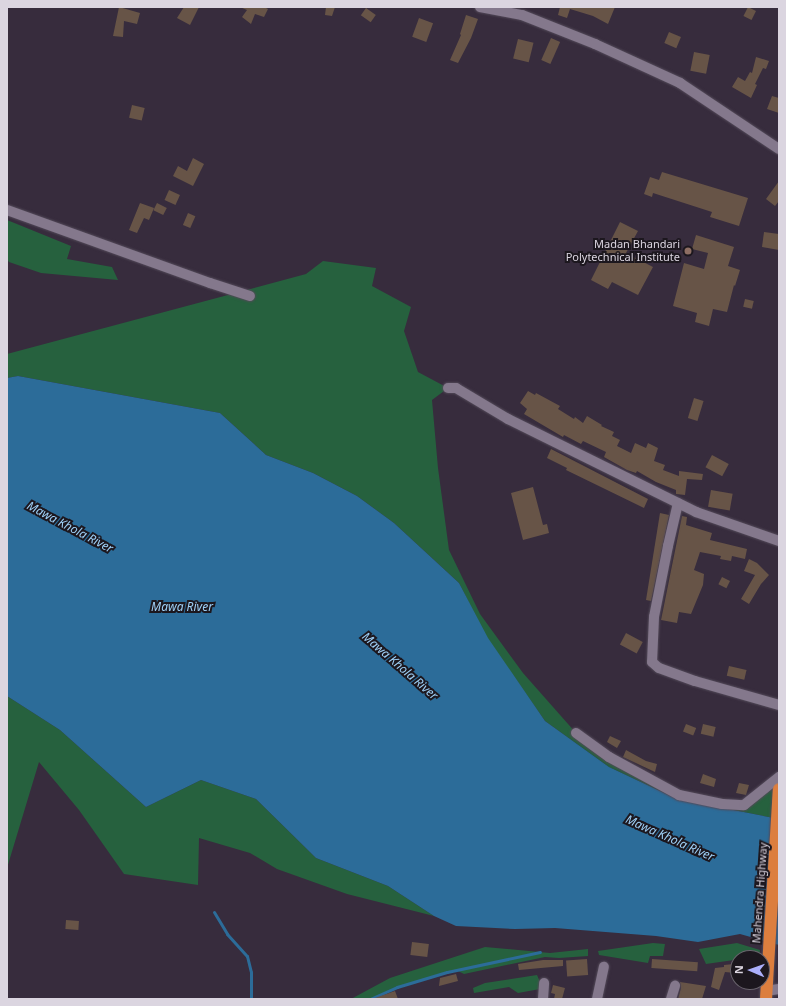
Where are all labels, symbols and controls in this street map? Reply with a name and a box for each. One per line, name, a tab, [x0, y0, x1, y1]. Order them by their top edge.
place label: Madan Bhandari Polytechnical Institute	[566, 238, 680, 264]
marker: Madan Bhandari Polytechnical Institute	[683, 246, 693, 256]
water label: Mawa Khola River	[25, 498, 115, 556]
water label: Mawa River	[151, 600, 213, 614]
water label: Mawa Khola River	[359, 629, 441, 703]
water label: Mawa Khola River	[624, 812, 716, 864]
street label: Mahendra Highway	[750, 842, 770, 944]
north arrow	[730, 950, 770, 990]
text: N	[731, 965, 746, 974]

